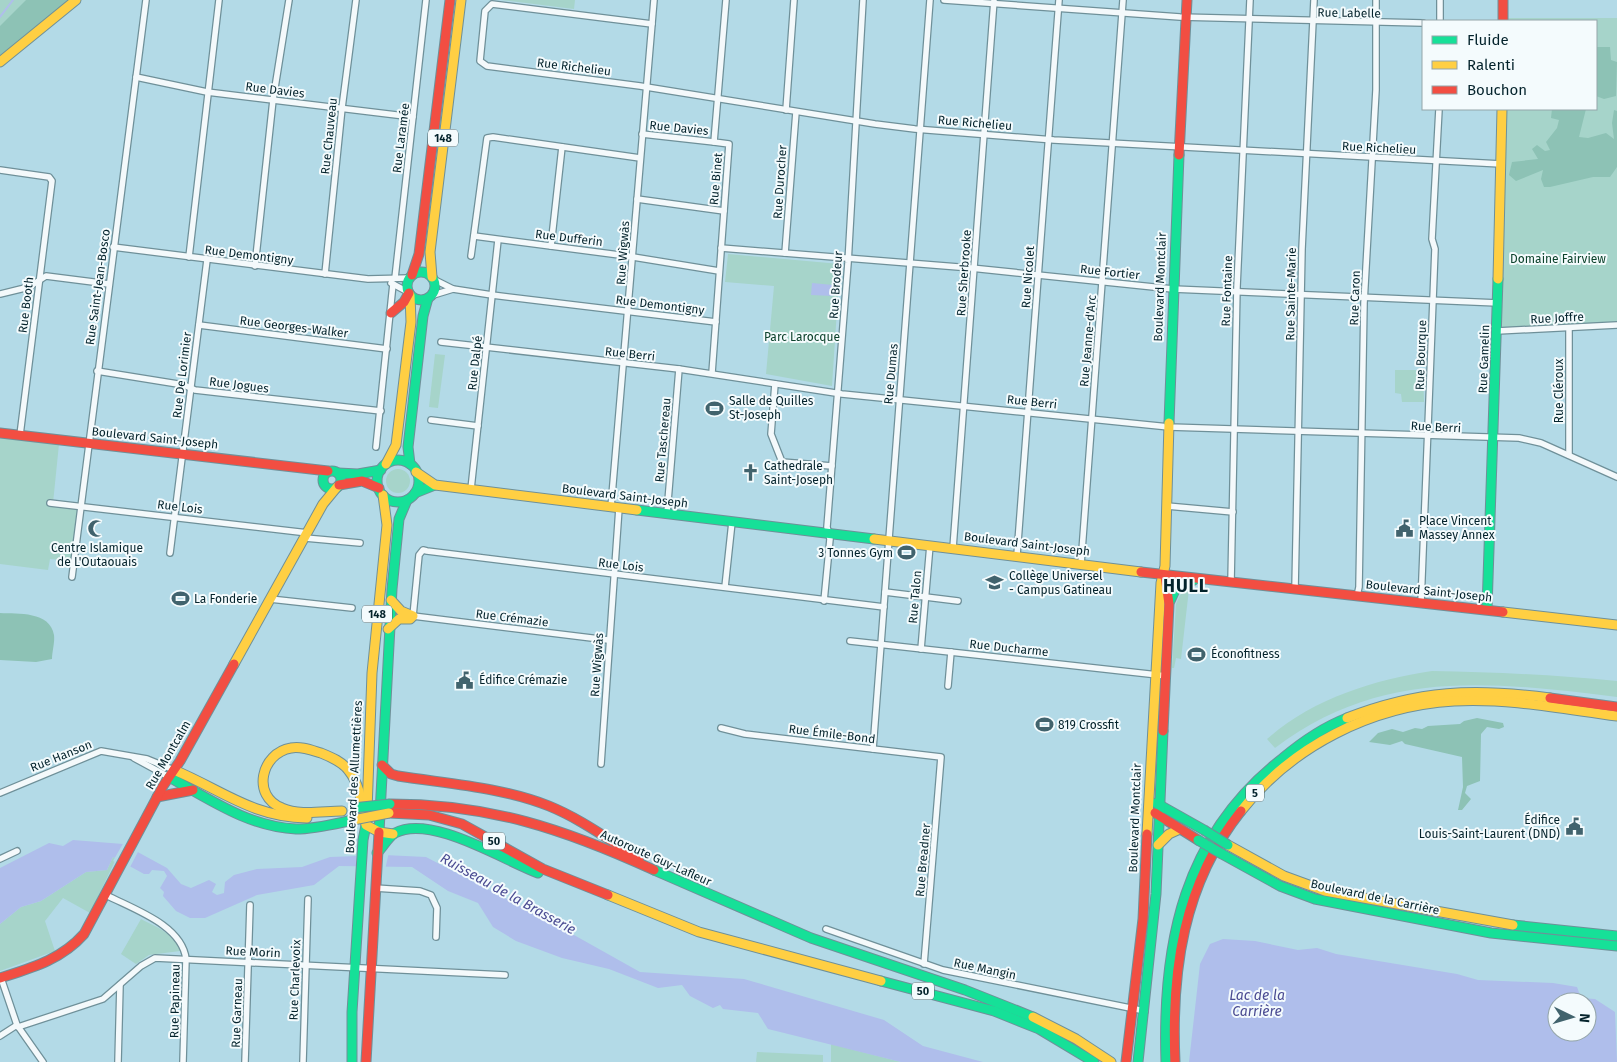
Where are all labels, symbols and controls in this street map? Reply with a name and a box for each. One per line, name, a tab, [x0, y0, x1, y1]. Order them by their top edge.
street label: Rue Labelle	[1317, 5, 1381, 21]
legend	[1422, 20, 1597, 110]
text: Fluide	[1467, 31, 1509, 49]
street label: Rue Richelieu	[536, 56, 612, 78]
text: Ralenti	[1467, 56, 1515, 74]
street label: Rue Davies	[245, 79, 306, 101]
text: Bouchon	[1467, 81, 1527, 99]
street label: Rue Chauveau	[318, 97, 340, 175]
street label: Rue Laramée	[390, 102, 412, 174]
street label: Rue Richelieu	[937, 113, 1013, 133]
street label: Rue Davies	[649, 118, 710, 138]
road number: 148	[428, 130, 458, 146]
street label: Rue Richelieu	[1342, 139, 1416, 157]
street label: Rue Durocher	[770, 144, 790, 219]
street label: Rue Binet	[707, 152, 725, 206]
street label: Rue Wìgwàs	[614, 220, 632, 285]
street label: Rue Dufferin	[534, 227, 604, 249]
street label: Rue Saint-Jean-Bosco	[83, 228, 113, 346]
street label: Rue Sherbrooke	[954, 229, 974, 317]
street label: Boulevard Montclair	[1151, 232, 1169, 342]
street label: Rue Demontigny	[204, 243, 294, 267]
street label: Rue Nicolet	[1019, 245, 1037, 309]
street label: Rue Sainte-Marie	[1283, 247, 1299, 341]
street label: Rue Brodeur	[827, 250, 845, 319]
park label: Domaine Fairview	[1510, 252, 1606, 266]
street label: Rue Fontaine	[1219, 255, 1235, 327]
street label: Rue Fortier	[1079, 262, 1141, 282]
street label: Rue Caron	[1347, 270, 1363, 326]
street label: Rue Booth	[16, 276, 36, 334]
street label: Rue Demontigny	[615, 293, 705, 317]
street label: Rue Jeanne-d'Arc	[1077, 294, 1099, 388]
street label: Rue Joffre	[1530, 310, 1584, 326]
street label: Rue Georges-Walker	[239, 313, 349, 341]
street label: Rue Bourque	[1413, 320, 1429, 390]
street label: Rue Gamelin	[1476, 324, 1492, 394]
park label: Parc Larocque	[764, 330, 840, 344]
street label: Rue De Lorimier	[170, 331, 194, 419]
street label: Rue Dalpé	[465, 335, 485, 391]
street label: Rue Dumas	[881, 343, 901, 405]
street label: Rue Berri	[604, 344, 656, 364]
street label: Rue Cléroux	[1552, 359, 1566, 423]
street label: Rue Jogues	[208, 374, 270, 396]
street label: Rue Berri	[1006, 392, 1058, 412]
place label: Salle de Quilles St-Joseph	[729, 394, 814, 422]
street label: Rue Taschereau	[652, 397, 674, 483]
sports icon: Salle de Quilles St-Joseph	[705, 398, 725, 418]
street label: Rue Berri	[1410, 419, 1462, 435]
street label: Boulevard Saint-Joseph	[91, 424, 219, 452]
place label: Cathedrale Saint-Joseph	[764, 459, 833, 487]
church icon: Cathedrale Saint-Joseph	[740, 463, 760, 483]
street label: Boulevard Saint-Joseph	[561, 481, 689, 511]
street label: Rue Lois	[156, 497, 204, 517]
place label: Place Vincent Massey Annex	[1419, 514, 1495, 542]
public building icon: Place Vincent Massey Annex	[1395, 518, 1415, 538]
mosque icon: Centre Islamique de L'Outaouais	[87, 519, 107, 539]
street label: Boulevard Saint-Joseph	[963, 529, 1091, 559]
place label: Centre Islamique de L'Outaouais	[51, 541, 143, 569]
sports icon: 3 Tonnes Gym	[897, 543, 917, 563]
place label: 3 Tonnes Gym	[818, 546, 893, 560]
street label: Rue Lois	[597, 555, 645, 575]
place label: Collège Universel - Campus Gatineau	[1009, 569, 1112, 597]
street label: Rue Talon	[906, 570, 924, 624]
school or university icon: Collège Universel - Campus Gatineau	[985, 573, 1005, 593]
district label: HULL	[1163, 575, 1209, 597]
street label: Boulevard Saint-Joseph	[1365, 577, 1493, 605]
sports icon: La Fonderie	[170, 589, 190, 609]
place label: La Fonderie	[194, 592, 257, 606]
road number: 148	[362, 606, 392, 622]
street label: Rue Crémazie	[475, 607, 549, 629]
street label: Rue Wìgwàs	[588, 632, 606, 697]
street label: Rue Ducharme	[969, 637, 1049, 659]
sports icon: Éconofitness	[1187, 644, 1207, 664]
place label: Éconofitness	[1211, 646, 1280, 661]
public building icon: Édifice Crémazie	[455, 670, 475, 690]
place label: Édifice Crémazie	[479, 672, 567, 687]
street label: Boulevard des Allumettières	[343, 700, 365, 854]
sports icon: 819 Crossfit	[1034, 715, 1054, 735]
street label: Rue Montcalm	[143, 718, 193, 792]
place label: 819 Crossfit	[1058, 718, 1120, 732]
street label: Rue Émile-Bond	[788, 721, 876, 746]
street label: Rue Hanson	[28, 737, 94, 775]
street label: Boulevard Montclair	[1126, 763, 1144, 873]
road number: 5	[1246, 784, 1264, 801]
place label: Édifice Louis-Saint-Laurent (DND)	[1419, 812, 1560, 841]
public building icon: Édifice Louis-Saint-Laurent (DND)	[1564, 817, 1584, 837]
street label: Rue Breadner	[913, 822, 933, 897]
street label: Autoroute Guy-Lafleur	[598, 827, 714, 889]
road number: 50	[483, 832, 505, 849]
water label: Ruisseau de la Brasserie	[437, 850, 579, 938]
street label: Boulevard de la Carrière	[1309, 877, 1441, 917]
street label: Rue Charlevoix	[287, 939, 303, 1021]
street label: Rue Morin	[225, 944, 281, 960]
street label: Rue Mangin	[952, 956, 1018, 982]
street label: Rue Papineau	[167, 964, 183, 1038]
street label: Rue Garneau	[229, 978, 245, 1048]
road number: 50	[912, 982, 934, 999]
water label: Lac de la Carrière	[1229, 987, 1285, 1020]
north arrow	[1547, 992, 1597, 1042]
text: N	[1576, 1013, 1593, 1023]

